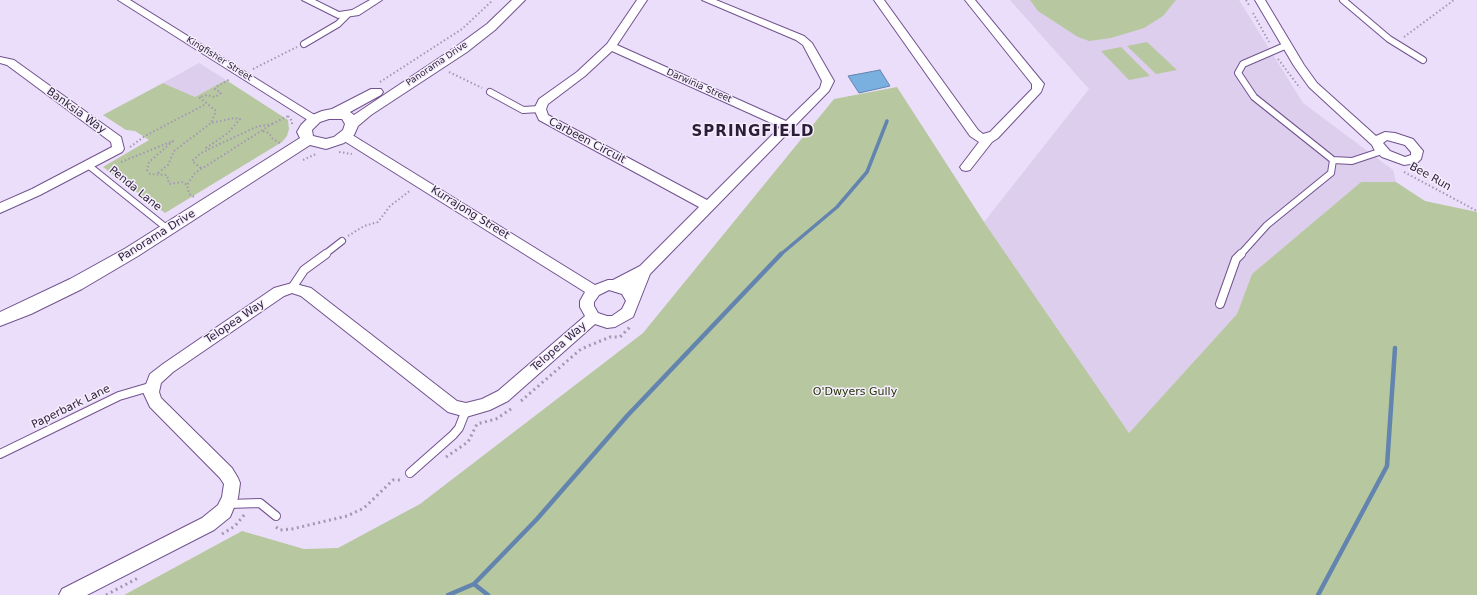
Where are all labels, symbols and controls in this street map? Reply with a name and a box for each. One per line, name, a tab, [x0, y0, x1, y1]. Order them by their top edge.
street label: Kingfisher Street	[184, 34, 254, 84]
street label: Panorama Drive	[404, 39, 470, 89]
street label: Darwinia Street	[665, 67, 733, 105]
street label: Banksia Way	[44, 85, 108, 137]
street label: Carbeen Circuit	[546, 115, 628, 167]
district label: SPRINGFIELD	[692, 123, 814, 141]
street label: Bee Run	[1407, 160, 1453, 194]
street label: Penda Lane	[106, 164, 164, 214]
street label: Kurrajong Street	[428, 184, 512, 242]
street label: Panorama Drive	[116, 207, 198, 265]
street label: Telopea Way	[203, 297, 267, 347]
street label: Telopea Way	[529, 319, 589, 375]
street label: Paperbark Lane	[30, 382, 112, 432]
park label: O'Dwyers Gully	[813, 385, 897, 399]

